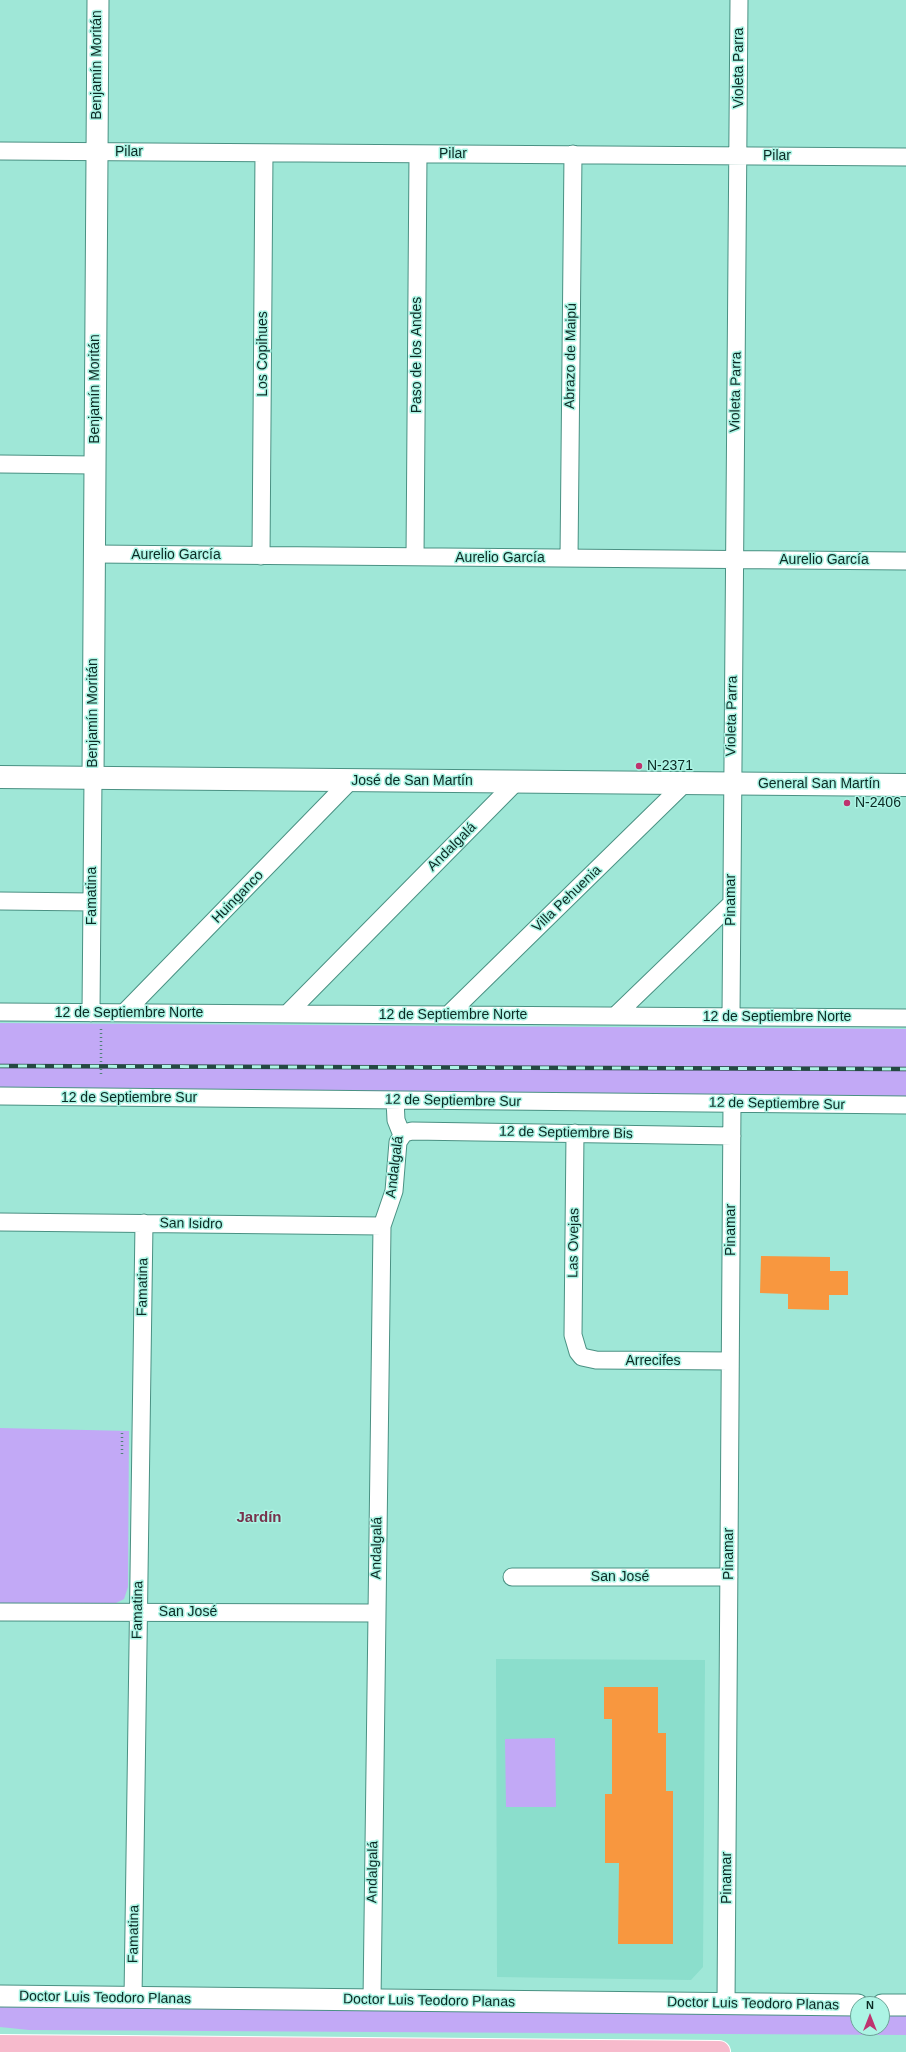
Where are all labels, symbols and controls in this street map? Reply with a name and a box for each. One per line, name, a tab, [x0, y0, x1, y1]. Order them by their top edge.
street label: Benjamín Moritán	[89, 10, 105, 120]
street label: Violeta Parra	[731, 28, 747, 108]
street label: Pilar	[115, 144, 143, 160]
street label: Pilar	[439, 146, 467, 162]
street label: Pilar	[763, 148, 791, 164]
street label: Paso de los Andes	[409, 297, 425, 413]
street label: Abrazo de Maipú	[562, 303, 580, 409]
street label: Los Copihues	[255, 311, 271, 397]
street label: Benjamín Moritán	[87, 334, 103, 444]
street label: Violeta Parra	[727, 352, 745, 432]
street label: Aurelio García	[131, 547, 221, 563]
street label: Aurelio García	[455, 550, 545, 566]
street label: Aurelio García	[779, 552, 869, 568]
street label: Benjamín Moritán	[85, 658, 101, 768]
street label: Violeta Parra	[723, 676, 741, 756]
place label: N-2371	[647, 758, 693, 774]
marker: N-2371	[634, 761, 644, 771]
street label: José de San Martín	[351, 773, 473, 789]
street label: General San Martín	[758, 776, 880, 792]
place label: N-2406	[855, 795, 901, 811]
marker: N-2406	[842, 798, 852, 808]
street label: Andalgalá	[424, 819, 480, 875]
street label: Villa Pehuenia	[529, 862, 605, 936]
street label: Famatina	[84, 867, 100, 925]
street label: Huinganco	[209, 867, 267, 927]
street label: Pinamar	[723, 874, 739, 926]
street label: 12 de Septiembre Norte	[55, 1005, 203, 1021]
street label: 12 de Septiembre Norte	[379, 1007, 527, 1023]
street label: 12 de Septiembre Norte	[703, 1009, 851, 1025]
street label: 12 de Septiembre Sur	[61, 1090, 197, 1106]
street label: 12 de Septiembre Sur	[385, 1091, 521, 1111]
street label: 12 de Septiembre Sur	[709, 1094, 845, 1114]
street label: 12 de Septiembre Bis	[499, 1123, 633, 1143]
street label: Andalgalá	[383, 1135, 407, 1199]
street label: Pinamar	[723, 1204, 739, 1256]
street label: Las Ovejas	[565, 1208, 583, 1278]
street label: San Isidro	[159, 1215, 223, 1233]
street label: Famatina	[134, 1258, 152, 1316]
street label: Arrecifes	[625, 1353, 681, 1369]
district label: Jardín	[236, 1509, 282, 1527]
street label: Andalgalá	[368, 1517, 386, 1579]
street label: Pinamar	[721, 1528, 737, 1580]
street label: San José	[591, 1569, 649, 1585]
street label: Famatina	[129, 1581, 147, 1639]
street label: San José	[159, 1604, 217, 1620]
street label: Andalgalá	[364, 1841, 382, 1903]
street label: Pinamar	[719, 1852, 735, 1904]
street label: Famatina	[125, 1905, 143, 1963]
street label: Doctor Luis Teodoro Planas	[19, 1988, 191, 2008]
street label: Doctor Luis Teodoro Planas	[343, 1991, 515, 2011]
street label: Doctor Luis Teodoro Planas	[667, 1994, 839, 2014]
north arrow	[850, 1996, 890, 2036]
text: N	[866, 1999, 874, 2011]

